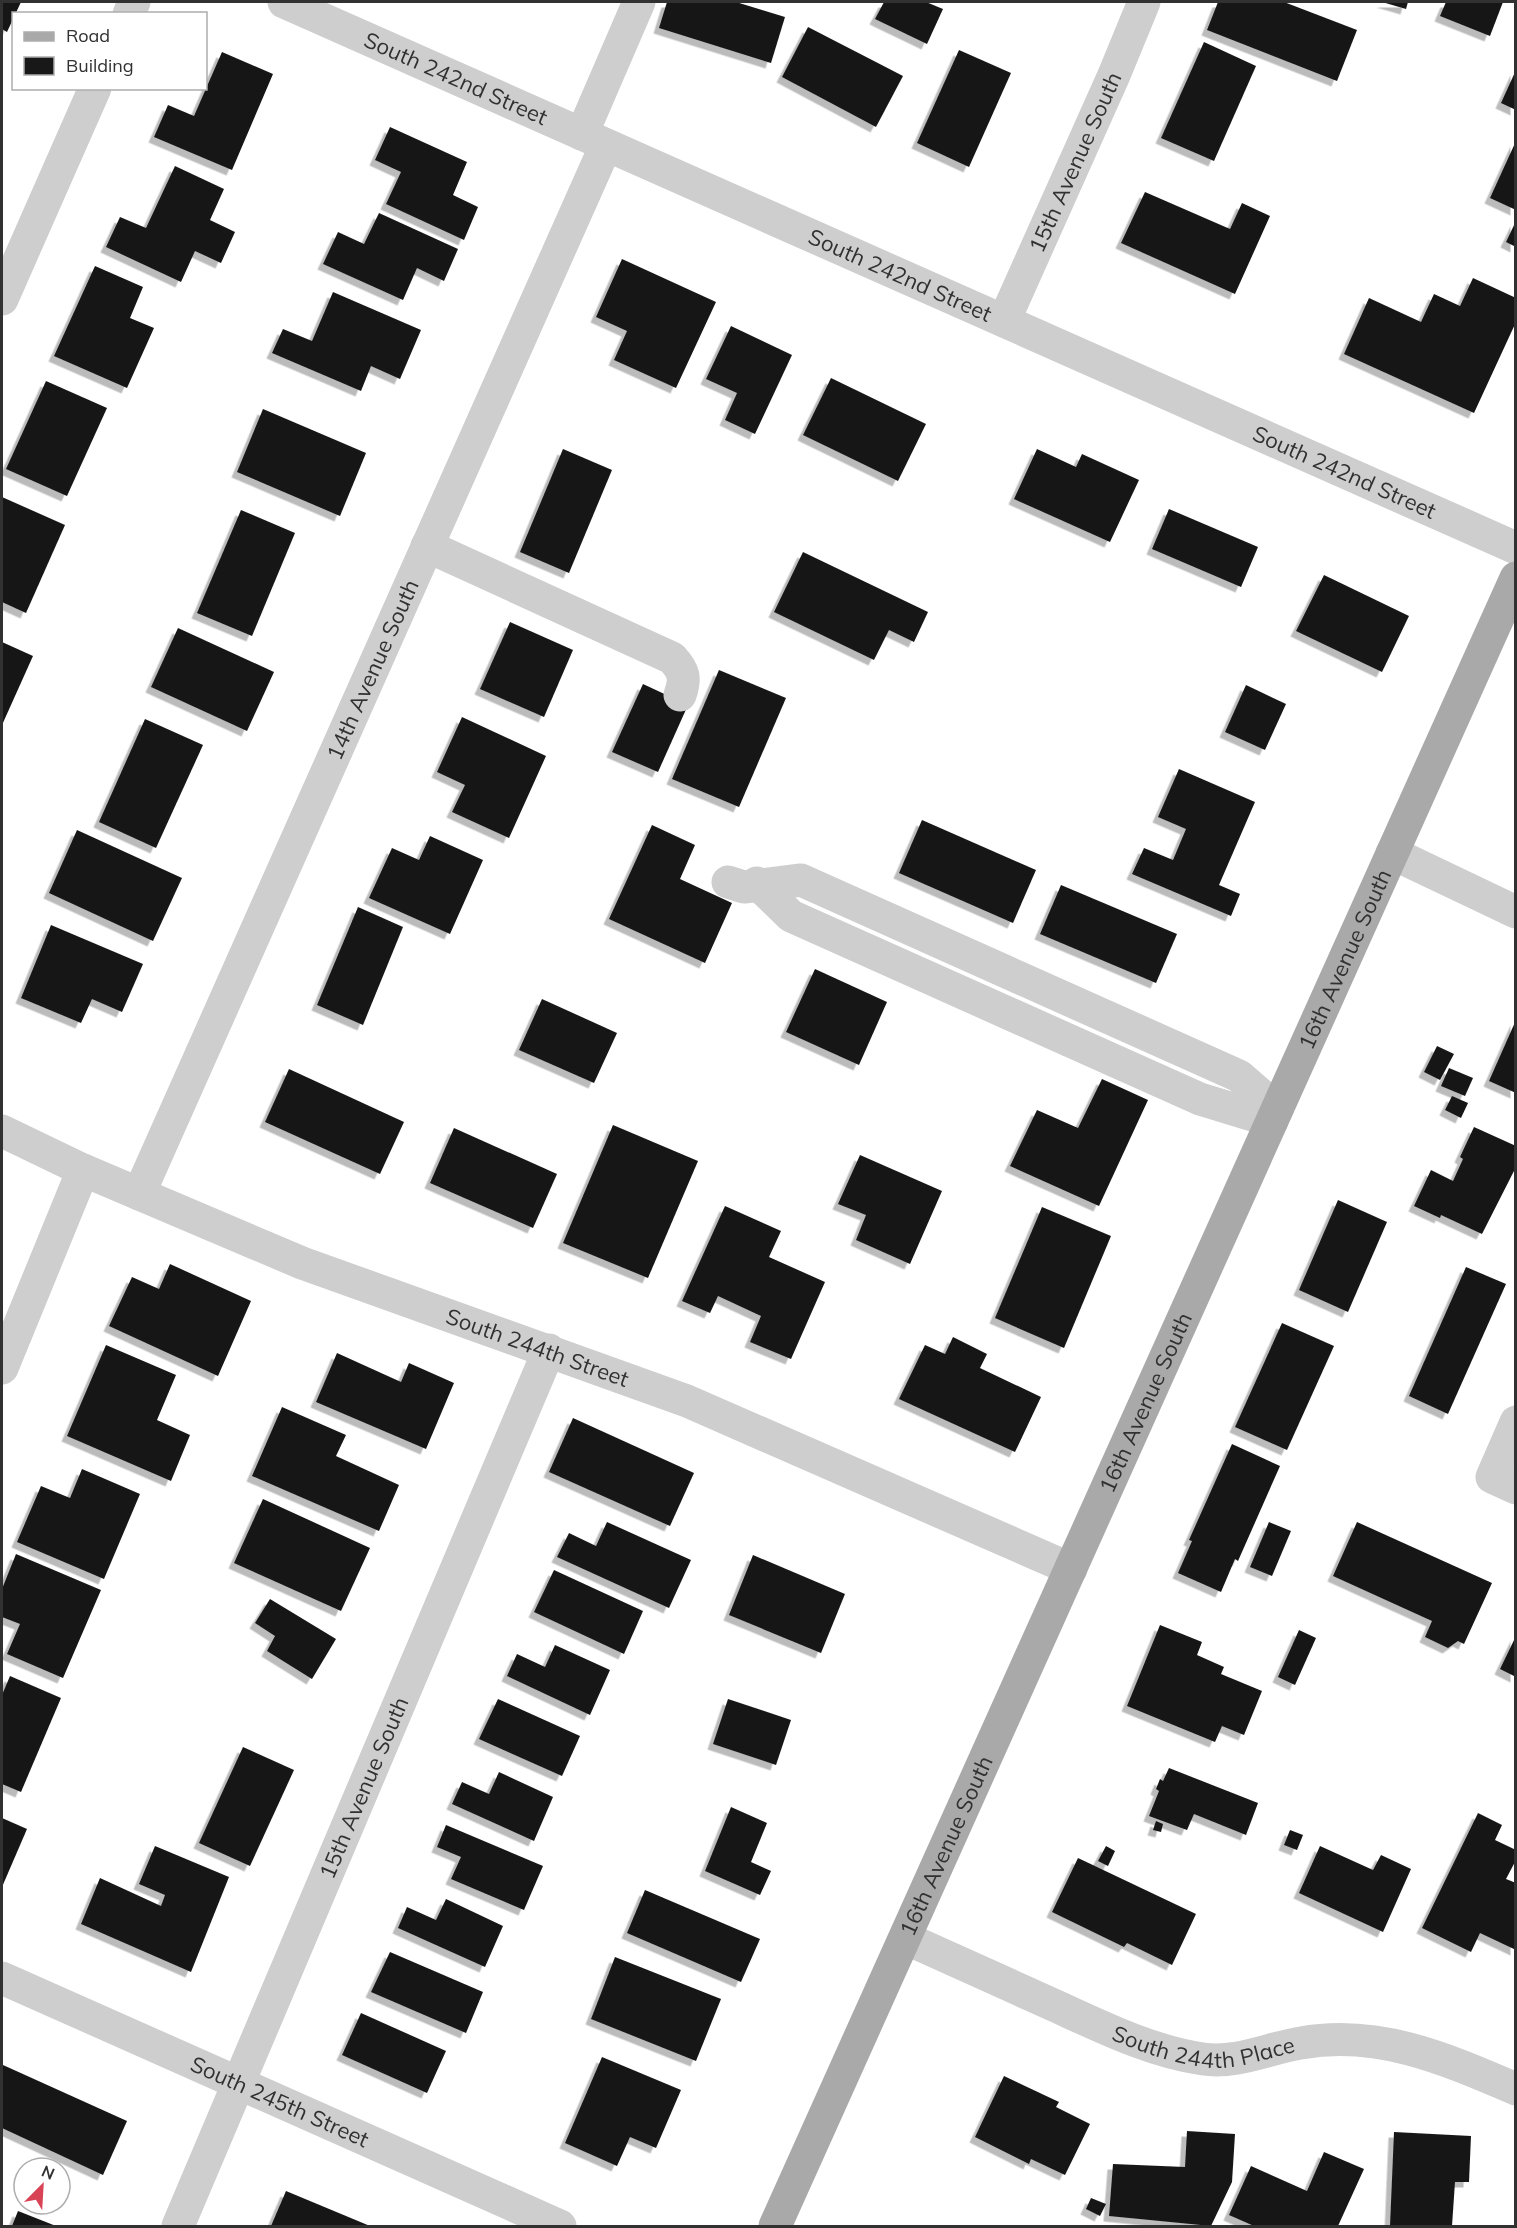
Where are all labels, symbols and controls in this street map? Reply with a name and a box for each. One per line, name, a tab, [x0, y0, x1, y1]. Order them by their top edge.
legend	[12, 12, 207, 90]
text: Road	[66, 24, 110, 47]
street label: South 242nd Street	[360, 25, 552, 131]
text: Building	[66, 54, 134, 77]
street label: 15th Avenue South	[1022, 68, 1128, 257]
street label: South 242nd Street	[804, 222, 997, 328]
street label: South 242nd Street	[1248, 419, 1441, 525]
street label: 14th Avenue South	[320, 575, 425, 764]
street label: 16th Avenue South	[1292, 865, 1397, 1054]
street label: South 244th Street	[442, 1302, 633, 1393]
street label: 16th Avenue South	[1093, 1308, 1198, 1497]
street label: 15th Avenue South	[313, 1693, 415, 1883]
street label: 16th Avenue South	[893, 1751, 999, 1940]
street label: South 244th Place	[1108, 2019, 1297, 2074]
street label: South 245th Street	[186, 2050, 374, 2153]
north arrow	[12, 2156, 72, 2216]
text: N	[39, 2161, 58, 2184]

